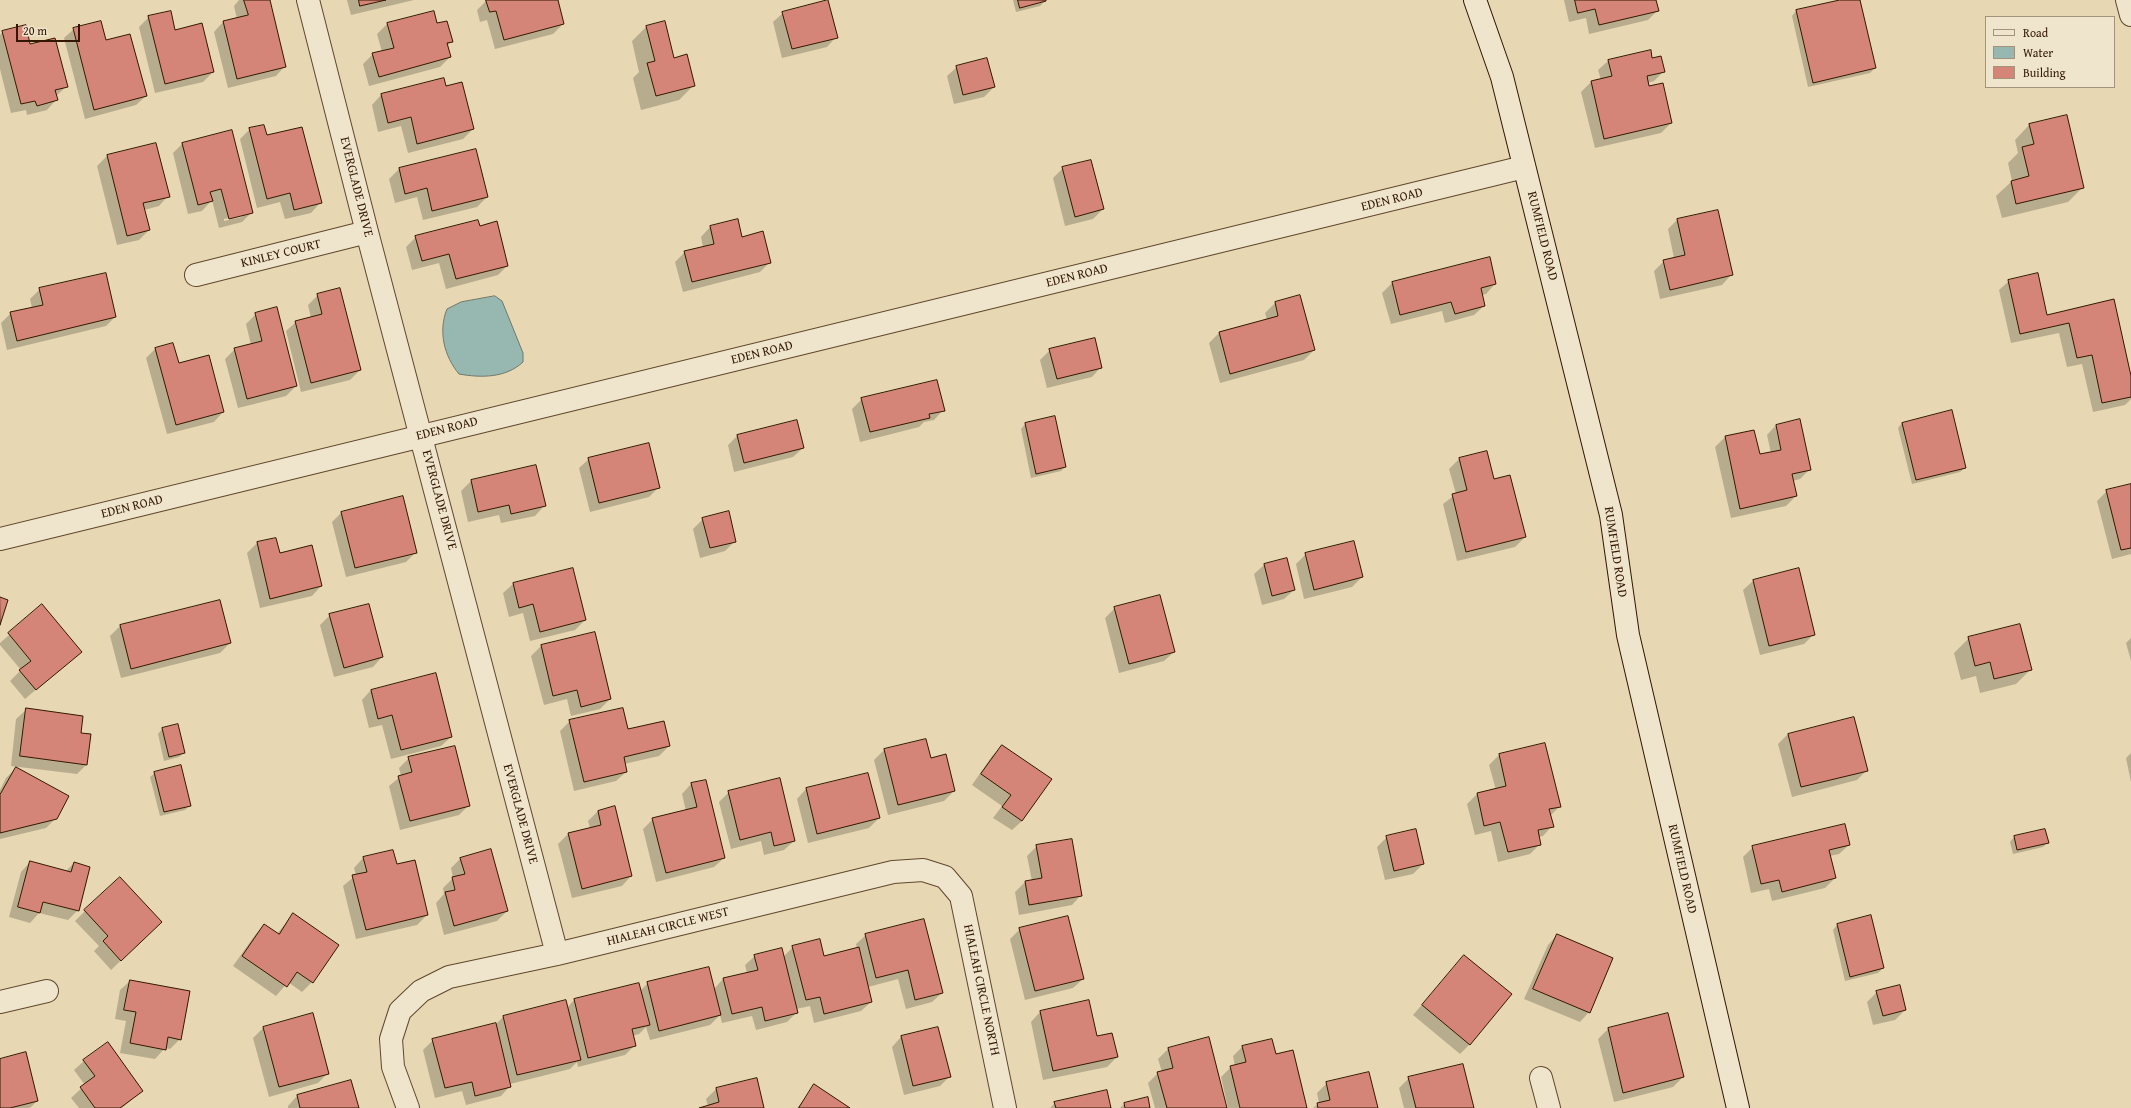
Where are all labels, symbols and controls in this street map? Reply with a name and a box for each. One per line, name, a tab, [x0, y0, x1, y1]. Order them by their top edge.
scale bar	[18, 16, 82, 42]
legend	[1985, 16, 2115, 88]
text: 20 m	[23, 22, 47, 39]
text: Road	[2023, 24, 2048, 41]
text: Water	[2023, 44, 2053, 61]
text: Building	[2023, 64, 2066, 81]
street label: EVERGLADE DRIVE	[336, 135, 376, 239]
street label: EDEN ROAD	[1359, 185, 1425, 215]
street label: RUMFIELD ROAD	[1523, 190, 1561, 282]
street label: KINLEY COURT	[239, 237, 323, 271]
street label: EDEN ROAD	[1044, 261, 1110, 291]
street label: EDEN ROAD	[729, 338, 795, 368]
street label: EDEN ROAD	[414, 414, 480, 444]
street label: EVERGLADE DRIVE	[418, 448, 460, 552]
street label: EDEN ROAD	[99, 492, 165, 522]
street label: RUMFIELD ROAD	[1600, 506, 1630, 598]
street label: EVERGLADE DRIVE	[499, 762, 541, 866]
street label: RUMFIELD ROAD	[1664, 823, 1700, 915]
street label: HIALEAH CIRCLE WEST	[605, 904, 731, 950]
street label: HIALEAH CIRCLE NORTH	[959, 923, 1003, 1057]

